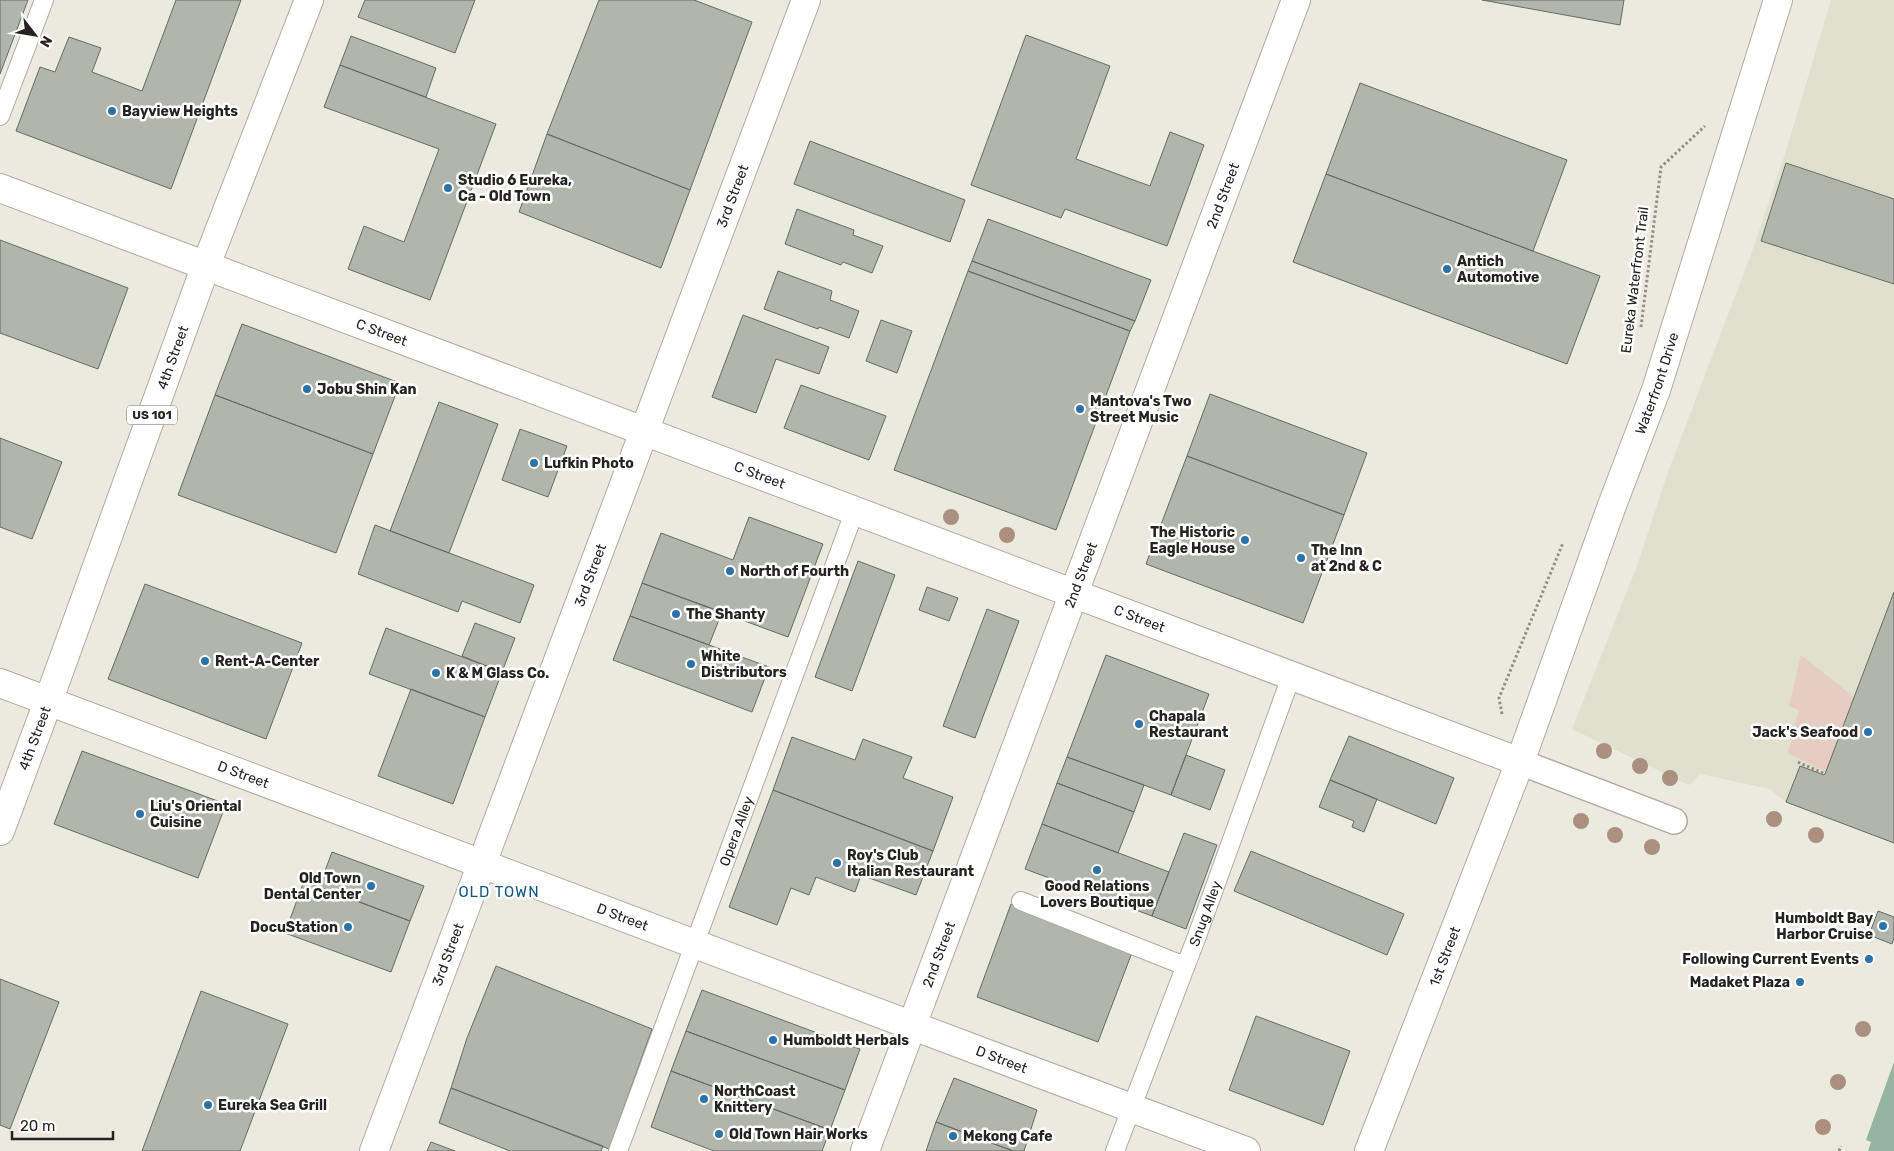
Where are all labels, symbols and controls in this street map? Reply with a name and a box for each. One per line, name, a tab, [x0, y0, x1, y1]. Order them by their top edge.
north arrow	[10, 10, 60, 60]
text: N	[36, 33, 56, 50]
place label: Bayview Heights	[122, 103, 238, 120]
marker: Bayview Heights	[106, 105, 118, 117]
street label: 2nd Street	[1203, 160, 1243, 231]
street label: 3rd Street	[713, 162, 752, 230]
place label: Studio 6 Eureka, Ca - Old Town	[458, 172, 572, 205]
marker: Studio 6 Eureka, Ca - Old Town	[442, 182, 454, 194]
street label: Eureka Waterfront Trail	[1618, 206, 1652, 354]
place label: Antich Automotive	[1457, 253, 1539, 286]
marker: Antich Automotive	[1441, 263, 1453, 275]
street label: C Street	[354, 315, 410, 350]
street label: 4th Street	[153, 323, 192, 392]
street label: Waterfront Drive	[1631, 330, 1682, 437]
place label: Jobu Shin Kan	[317, 381, 417, 398]
marker: Jobu Shin Kan	[301, 383, 313, 395]
place label: Mantova's Two Street Music	[1090, 393, 1191, 426]
marker: Mantova's Two Street Music	[1074, 403, 1086, 415]
road number: US 101	[127, 406, 177, 424]
place label: Lufkin Photo	[544, 455, 634, 472]
marker: Lufkin Photo	[528, 457, 540, 469]
street label: C Street	[732, 458, 788, 492]
place label: The Historic Eagle House	[1150, 524, 1235, 557]
marker: The Historic Eagle House	[1239, 534, 1251, 546]
street label: 2nd Street	[1061, 539, 1101, 610]
street label: 3rd Street	[571, 541, 610, 609]
place label: The Inn at 2nd & C	[1311, 542, 1382, 575]
marker: The Inn at 2nd & C	[1295, 552, 1307, 564]
place label: North of Fourth	[740, 563, 849, 580]
marker: North of Fourth	[724, 565, 736, 577]
street label: C Street	[1112, 601, 1168, 636]
place label: The Shanty	[686, 606, 766, 623]
marker: The Shanty	[670, 608, 682, 620]
place label: White Distributors	[701, 648, 787, 681]
place label: Rent-A-Center	[215, 653, 320, 670]
marker: Rent-A-Center	[199, 655, 211, 667]
marker: White Distributors	[685, 658, 697, 670]
place label: K & M Glass Co.	[446, 665, 549, 682]
marker: K & M Glass Co.	[430, 667, 442, 679]
street label: 4th Street	[15, 704, 54, 772]
place label: Chapala Restaurant	[1149, 708, 1229, 741]
marker: Chapala Restaurant	[1133, 718, 1145, 730]
place label: Jack's Seafood	[1752, 724, 1858, 741]
marker: Jack's Seafood	[1862, 726, 1874, 738]
street label: D Street	[215, 757, 272, 792]
street label: Opera Alley	[716, 794, 757, 868]
place label: Liu's Oriental Cuisine	[150, 798, 242, 831]
marker: Liu's Oriental Cuisine	[134, 808, 146, 820]
place label: Roy's Club Italian Restaurant	[847, 847, 974, 880]
marker: Roy's Club Italian Restaurant	[831, 857, 843, 869]
marker: Good Relations Lovers Boutique	[1091, 864, 1103, 876]
place label: Old Town Dental Center	[264, 870, 362, 903]
place label: Good Relations Lovers Boutique	[1040, 878, 1154, 911]
street label: Snug Alley	[1185, 878, 1225, 949]
marker: Old Town Dental Center	[365, 880, 377, 892]
district label: OLD TOWN	[458, 883, 540, 901]
street label: D Street	[594, 899, 651, 934]
place label: Humboldt Bay Harbor Cruise	[1775, 910, 1874, 943]
place label: DocuStation	[250, 919, 338, 936]
street label: 2nd Street	[919, 919, 959, 990]
street label: 3rd Street	[428, 920, 468, 988]
marker: Humboldt Bay Harbor Cruise	[1877, 920, 1889, 932]
marker: DocuStation	[342, 921, 354, 933]
street label: 1st Street	[1425, 923, 1464, 988]
place label: Following Current Events	[1682, 951, 1859, 968]
marker: Following Current Events	[1863, 953, 1875, 965]
place label: Madaket Plaza	[1690, 974, 1790, 991]
marker: Madaket Plaza	[1794, 976, 1806, 988]
place label: Humboldt Herbals	[783, 1032, 909, 1049]
marker: Humboldt Herbals	[767, 1034, 779, 1046]
street label: D Street	[974, 1042, 1030, 1077]
place label: NorthCoast Knittery	[714, 1083, 796, 1116]
marker: NorthCoast Knittery	[698, 1093, 710, 1105]
place label: Eureka Sea Grill	[218, 1097, 327, 1114]
marker: Eureka Sea Grill	[202, 1099, 214, 1111]
scale bar	[12, 1108, 114, 1140]
text: 20 m	[20, 1117, 55, 1135]
place label: Old Town Hair Works	[729, 1126, 868, 1143]
marker: Old Town Hair Works	[713, 1128, 725, 1140]
place label: Mekong Cafe	[963, 1128, 1053, 1145]
marker: Mekong Cafe	[947, 1130, 959, 1142]

